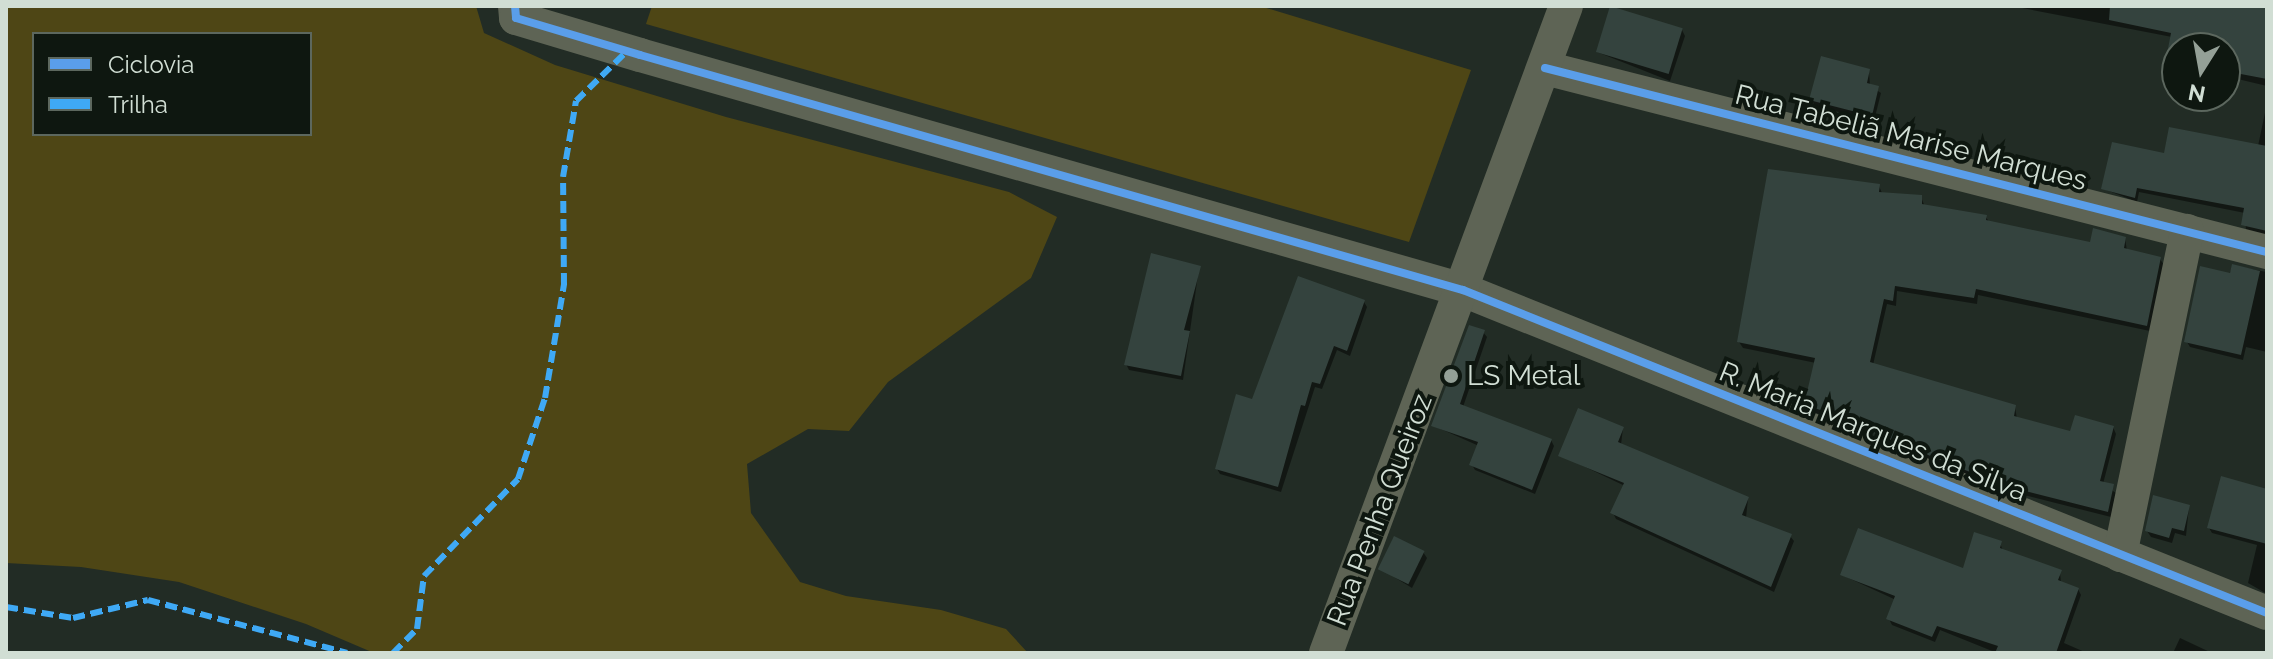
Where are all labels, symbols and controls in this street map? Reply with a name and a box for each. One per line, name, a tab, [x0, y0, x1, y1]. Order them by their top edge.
legend	[32, 32, 312, 136]
north arrow	[2161, 32, 2241, 112]
text: Ciclovia	[108, 50, 194, 79]
street label: Rua Tabeliã Marise Marques	[1731, 78, 2091, 198]
text: N	[2186, 79, 2208, 108]
text: Trilha	[108, 90, 168, 119]
street label: R. Maria Marques da Silva	[1714, 355, 2032, 509]
place label: LS Metal	[1467, 359, 1580, 393]
marker: LS Metal	[1442, 367, 1460, 385]
street label: Rua Penha Queiroz	[1320, 389, 1440, 631]

